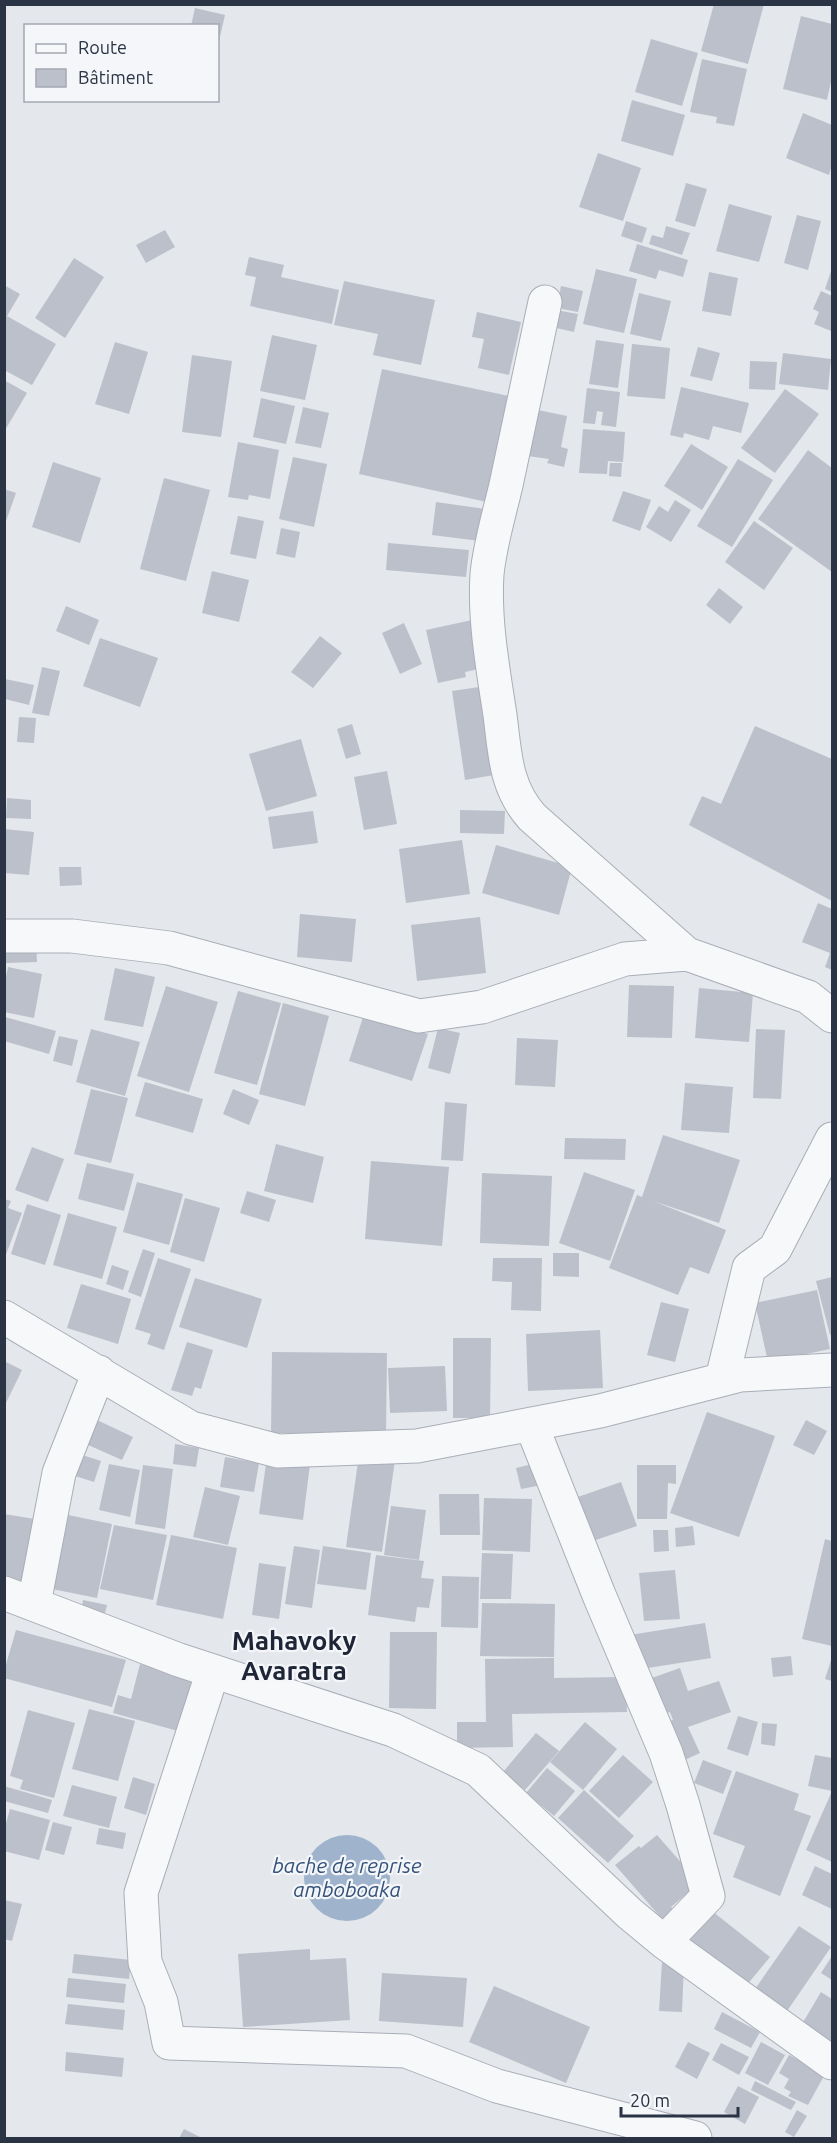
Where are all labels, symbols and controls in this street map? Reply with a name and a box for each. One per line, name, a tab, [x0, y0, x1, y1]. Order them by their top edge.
legend	[24, 24, 219, 102]
text: Route	[78, 37, 127, 57]
text: Bâtiment	[78, 67, 153, 87]
district label: Mahavoky Avaratra	[232, 1626, 356, 1685]
water label: bache de reprise amboboaka	[272, 1853, 422, 1901]
scale bar	[621, 2080, 738, 2118]
text: 20 m	[630, 2090, 670, 2110]

